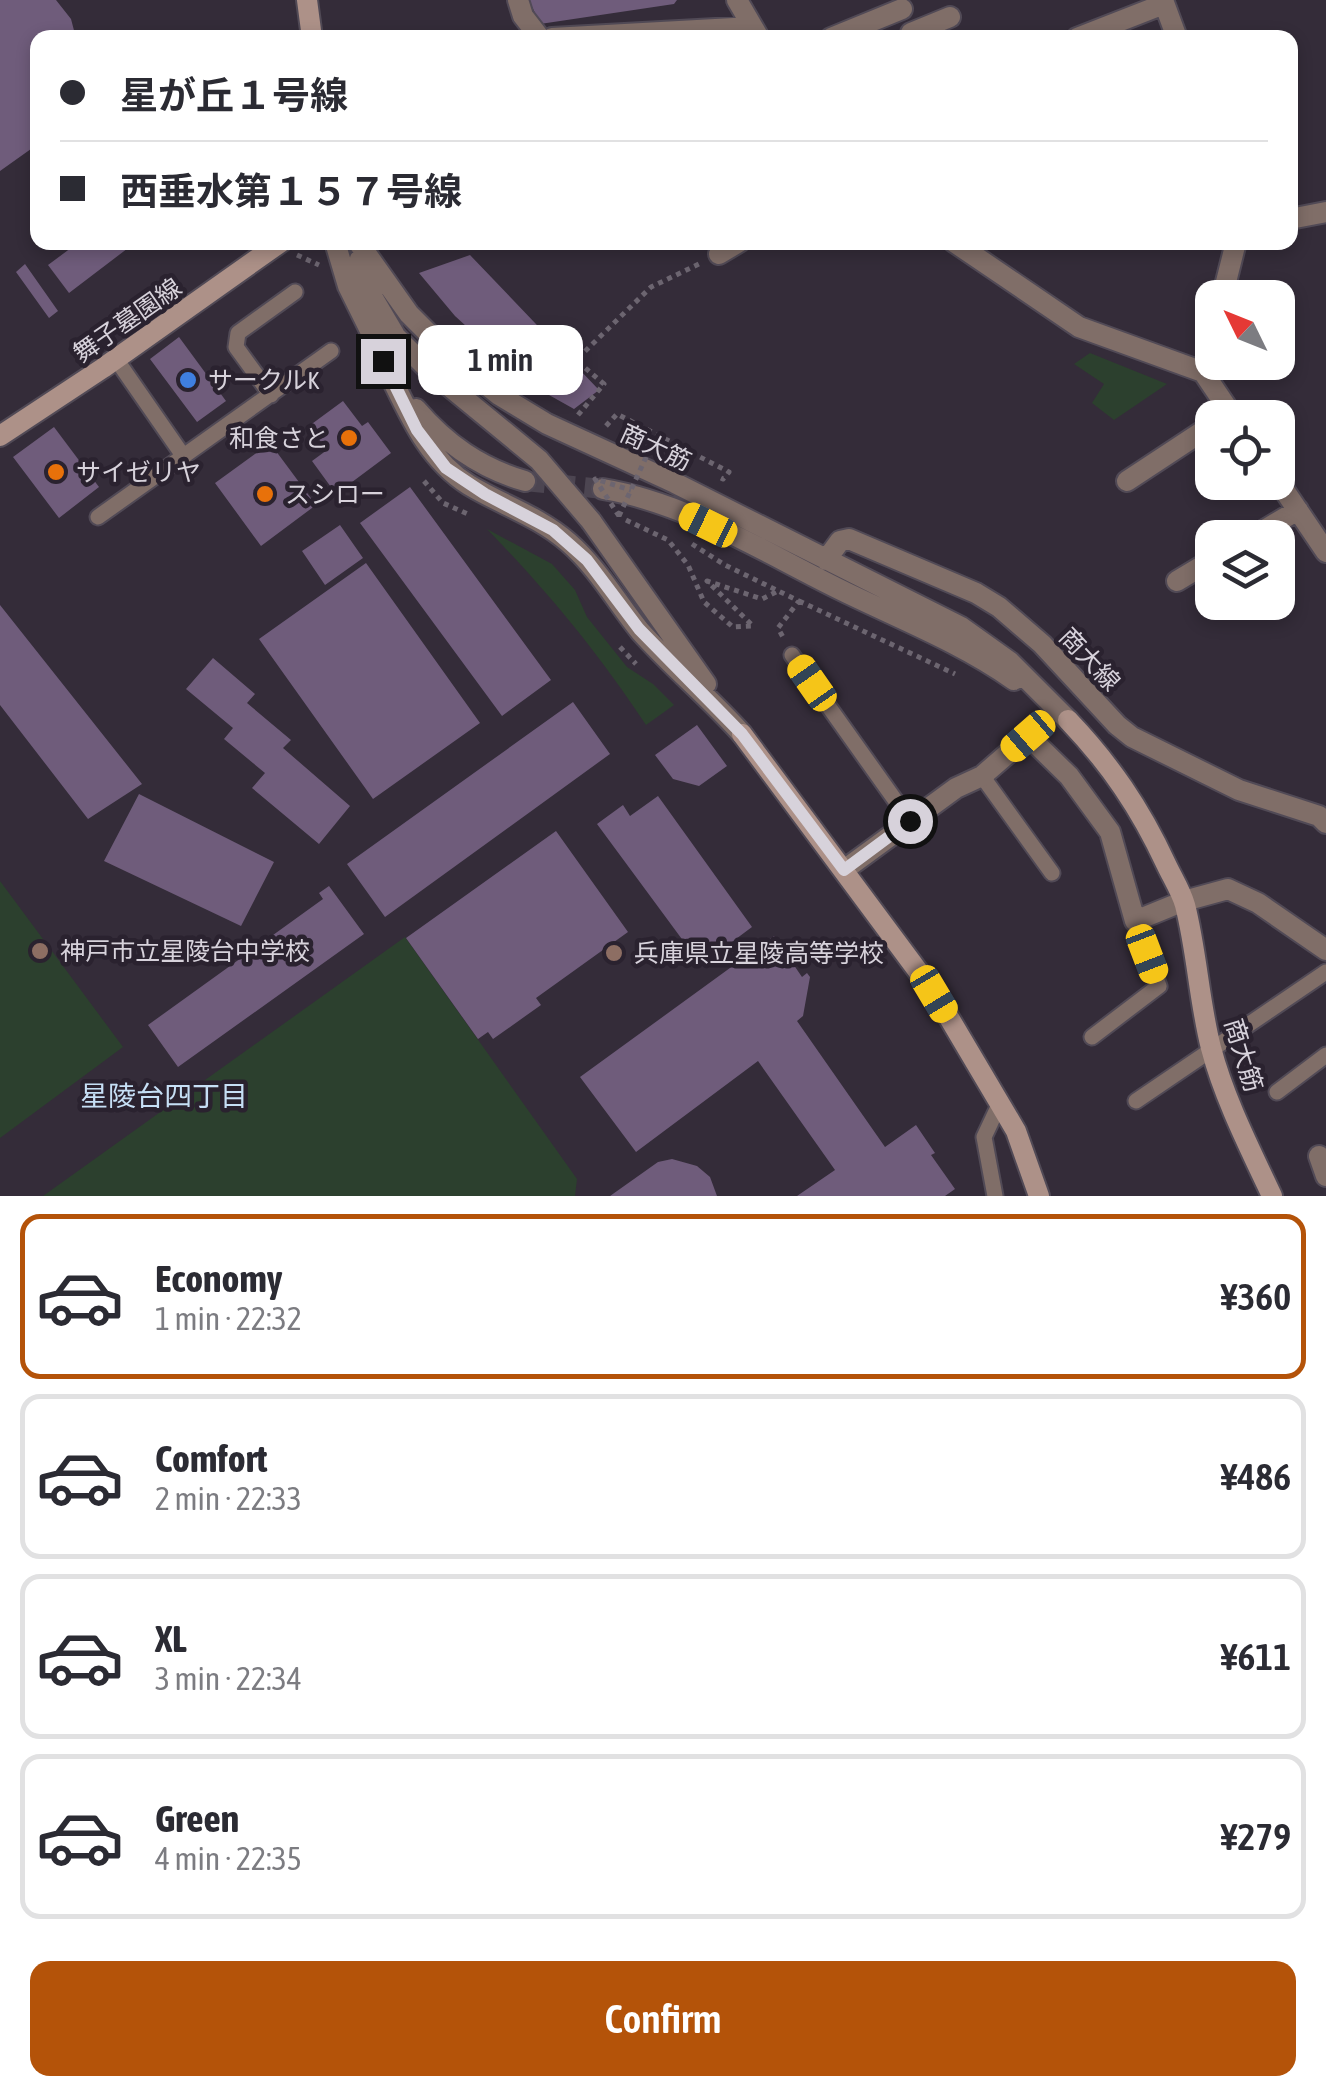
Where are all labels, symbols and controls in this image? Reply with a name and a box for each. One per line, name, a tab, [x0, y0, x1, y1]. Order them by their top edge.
text: 星が丘１号線	[120, 74, 348, 117]
text: 西垂水第１５７号線	[120, 170, 462, 213]
street label: 舞子墓園線	[68, 273, 186, 367]
north arrow	[1195, 280, 1295, 380]
map controls	[1195, 280, 1295, 620]
callout: 1 min	[418, 326, 583, 396]
route end	[361, 339, 406, 384]
text: 1 min	[468, 341, 533, 378]
place label: サークルK	[208, 366, 320, 394]
marker: サークルK	[177, 369, 199, 391]
button: locate	[1195, 400, 1295, 500]
street label: 商大筋	[616, 418, 696, 476]
place label: 和食さと	[229, 424, 329, 452]
marker: 和食さと	[338, 427, 360, 449]
place label: サイゼリヤ	[76, 458, 201, 486]
marker: サイゼリヤ	[45, 461, 67, 483]
place label: スシロー	[285, 480, 385, 508]
marker: スシロー	[254, 483, 276, 505]
car	[674, 498, 742, 552]
button: layers	[1195, 520, 1295, 620]
street label: 商大線	[1054, 622, 1126, 696]
car	[783, 650, 841, 716]
car	[996, 705, 1060, 767]
route start	[888, 799, 933, 844]
car	[1122, 921, 1172, 987]
place label: 神戸市立星陵台中学校	[60, 937, 310, 965]
place label: 兵庫県立星陵高等学校	[634, 939, 884, 967]
marker: 神戸市立星陵台中学校	[29, 940, 51, 962]
marker: 兵庫県立星陵高等学校	[603, 942, 625, 964]
car	[906, 961, 962, 1027]
street label: 商大筋	[1220, 1015, 1268, 1095]
district label: 星陵台四丁目	[80, 1080, 248, 1112]
icon: car	[35, 1252, 125, 1342]
text: Economy	[155, 1257, 282, 1300]
text: ¥360	[1221, 1275, 1291, 1318]
text: 1 min · 22:32	[155, 1300, 302, 1337]
icon: car	[35, 1432, 125, 1522]
text: Comfort	[155, 1437, 267, 1480]
text: ¥486	[1221, 1455, 1291, 1498]
text: 2 min · 22:33	[155, 1480, 302, 1517]
icon: car	[35, 1612, 125, 1702]
text: XL	[155, 1617, 187, 1660]
text: ¥611	[1221, 1635, 1291, 1678]
text: 3 min · 22:34	[155, 1660, 302, 1697]
icon: car	[35, 1792, 125, 1882]
text: Green	[155, 1797, 239, 1840]
text: ¥279	[1221, 1815, 1291, 1858]
text: 4 min · 22:35	[155, 1840, 302, 1877]
button: Confirm	[30, 1961, 1296, 2076]

